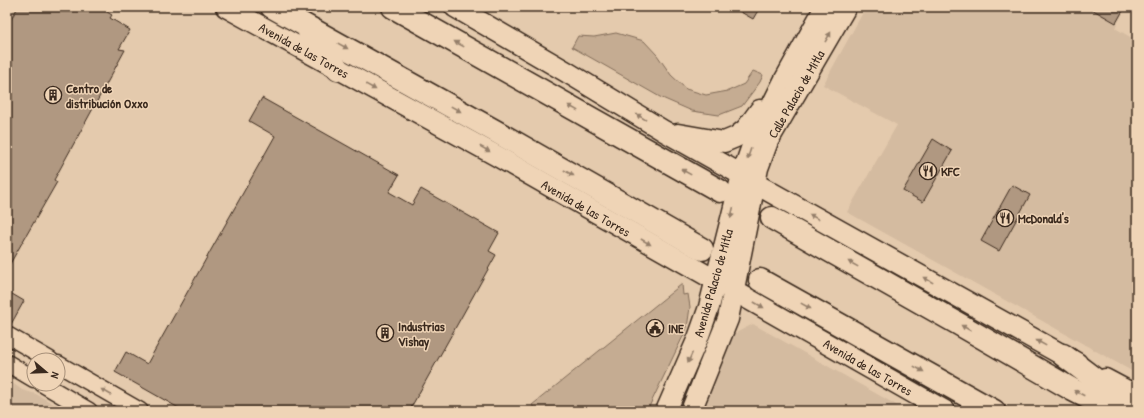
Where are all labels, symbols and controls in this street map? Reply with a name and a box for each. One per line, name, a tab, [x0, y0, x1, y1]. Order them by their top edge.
street label: Avenida de las Torres	[256, 18, 352, 82]
one-way arrow	[825, 31, 832, 43]
one-way arrow	[453, 41, 465, 48]
one-way arrow	[337, 43, 349, 50]
street label: Calle Palacio de Mitla	[763, 47, 829, 141]
place label: Centro de distribución Oxxo	[66, 79, 149, 112]
one-way arrow	[365, 83, 377, 90]
building icon: Centro de distribución Oxxo	[43, 85, 63, 105]
one-way arrow	[567, 104, 579, 111]
one-way arrow	[451, 106, 462, 113]
one-way arrow	[635, 114, 647, 121]
one-way arrow	[479, 146, 490, 153]
one-way arrow	[746, 148, 752, 160]
restaurant icon: KFC	[918, 161, 938, 181]
place label: KFC	[941, 162, 960, 180]
one-way arrow	[680, 168, 692, 175]
one-way arrow	[564, 170, 575, 177]
street label: Avenida de las Torres	[538, 175, 634, 241]
one-way arrow	[729, 207, 735, 219]
restaurant icon: McDonald's	[995, 208, 1015, 228]
place label: McDonald's	[1018, 209, 1069, 227]
one-way arrow	[808, 214, 820, 220]
street label: Avenida Palacio de Mitla	[689, 227, 737, 339]
one-way arrow	[640, 238, 652, 245]
one-way arrow	[847, 261, 859, 268]
one-way arrow	[922, 277, 934, 284]
one-way arrow	[754, 302, 765, 309]
one-way arrow	[800, 302, 812, 309]
place label: Industrias Vishay	[398, 317, 445, 351]
public building icon: INE	[645, 318, 665, 338]
place label: INE	[668, 319, 684, 337]
building icon: Industrias Vishay	[375, 323, 395, 343]
one-way arrow	[960, 325, 972, 332]
street label: Avenida de las Torres	[820, 334, 916, 400]
one-way arrow	[1035, 340, 1047, 347]
north arrow	[26, 352, 66, 392]
one-way arrow	[686, 352, 692, 364]
one-way arrow	[913, 366, 925, 373]
text: N	[48, 370, 63, 380]
one-way arrow	[100, 388, 112, 395]
one-way arrow	[1073, 390, 1085, 396]

